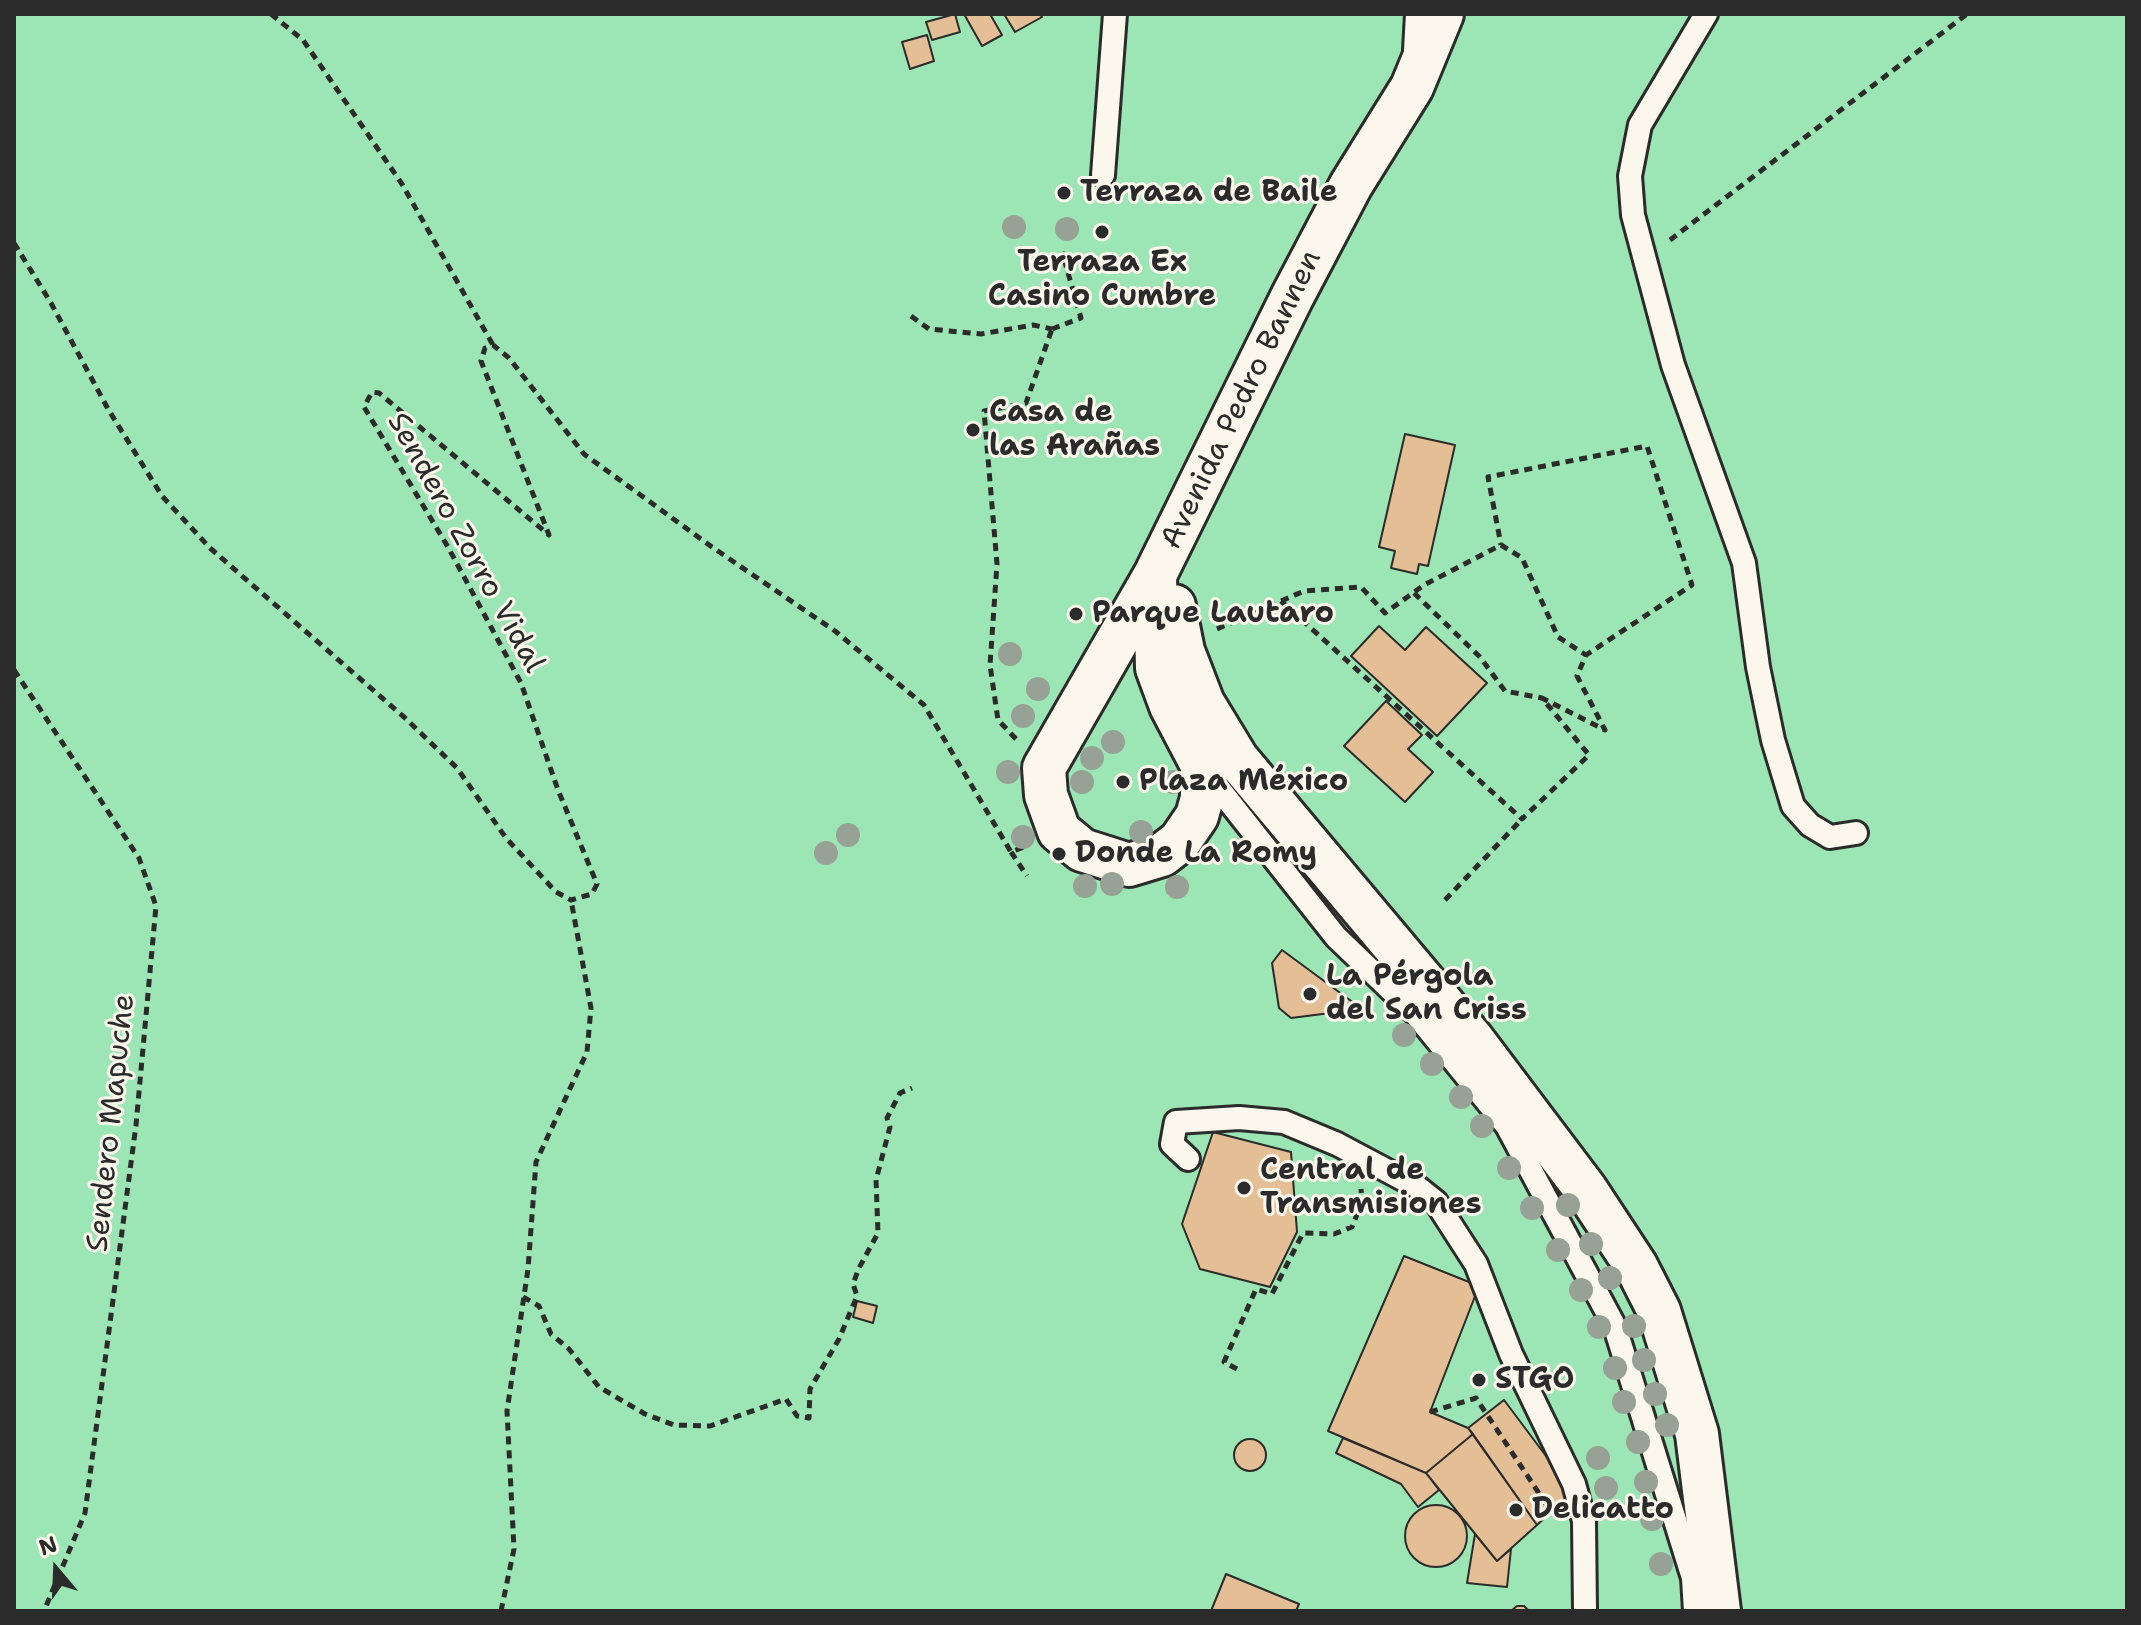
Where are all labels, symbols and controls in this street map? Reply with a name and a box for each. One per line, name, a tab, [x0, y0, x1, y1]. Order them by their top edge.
place label: Terraza de Baile	[1080, 175, 1338, 211]
marker: Terraza de Baile	[1055, 184, 1073, 202]
marker: Terraza Ex Casino Cumbre	[1093, 223, 1111, 241]
place label: Terraza Ex Casino Cumbre	[988, 245, 1216, 316]
street label: Avenida Pedro Bannen	[1154, 245, 1330, 555]
place label: Casa de las Arañas	[989, 395, 1160, 466]
street label: Sendero Zorro Vidal	[379, 407, 551, 679]
marker: Casa de las Arañas	[964, 421, 982, 439]
place label: Parque Lautaro	[1092, 596, 1334, 632]
marker: Parque Lautaro	[1067, 605, 1085, 623]
place label: Plaza México	[1139, 764, 1348, 800]
marker: Plaza México	[1114, 773, 1132, 791]
place label: Donde La Romy	[1075, 836, 1317, 872]
marker: Donde La Romy	[1050, 845, 1068, 863]
place label: La Pérgola del San Criss	[1326, 959, 1527, 1030]
marker: La Pérgola del San Criss	[1301, 985, 1319, 1003]
street label: Sendero Mapuche	[81, 992, 143, 1254]
place label: Central de Transmisiones	[1260, 1153, 1482, 1224]
marker: Central de Transmisiones	[1235, 1179, 1253, 1197]
place label: STGO	[1495, 1362, 1575, 1398]
marker: STGO	[1470, 1371, 1488, 1389]
place label: Delicatto	[1532, 1492, 1674, 1528]
marker: Delicatto	[1507, 1501, 1525, 1519]
north arrow	[16, 1529, 96, 1609]
text: N	[35, 1529, 61, 1562]

